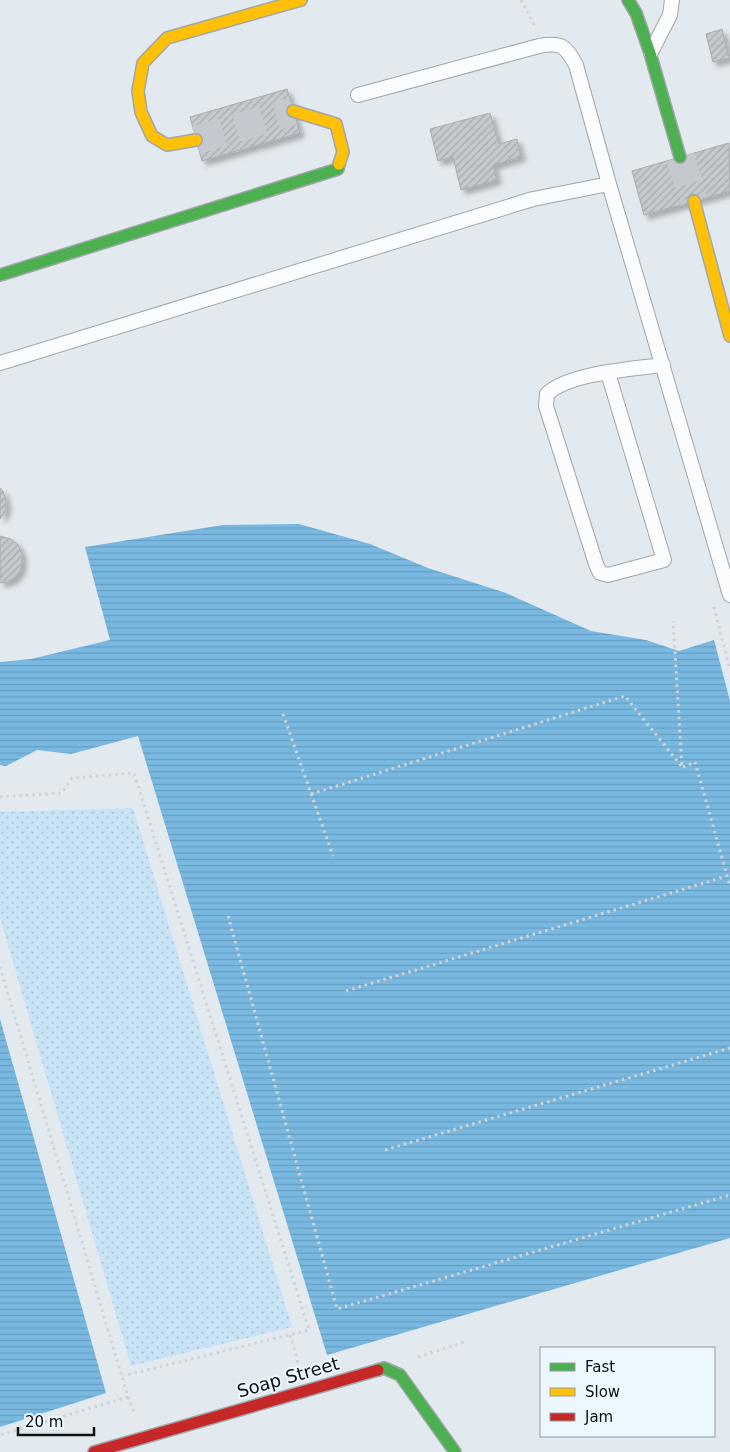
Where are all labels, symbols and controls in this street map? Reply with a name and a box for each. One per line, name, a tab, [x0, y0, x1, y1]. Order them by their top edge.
legend	[540, 1347, 715, 1437]
street label: Soap Street	[234, 1352, 342, 1402]
text: Fast	[585, 1358, 615, 1376]
text: Slow	[585, 1383, 620, 1401]
scale bar	[18, 1404, 94, 1436]
text: Jam	[584, 1408, 613, 1426]
text: 20 m	[25, 1413, 63, 1431]

